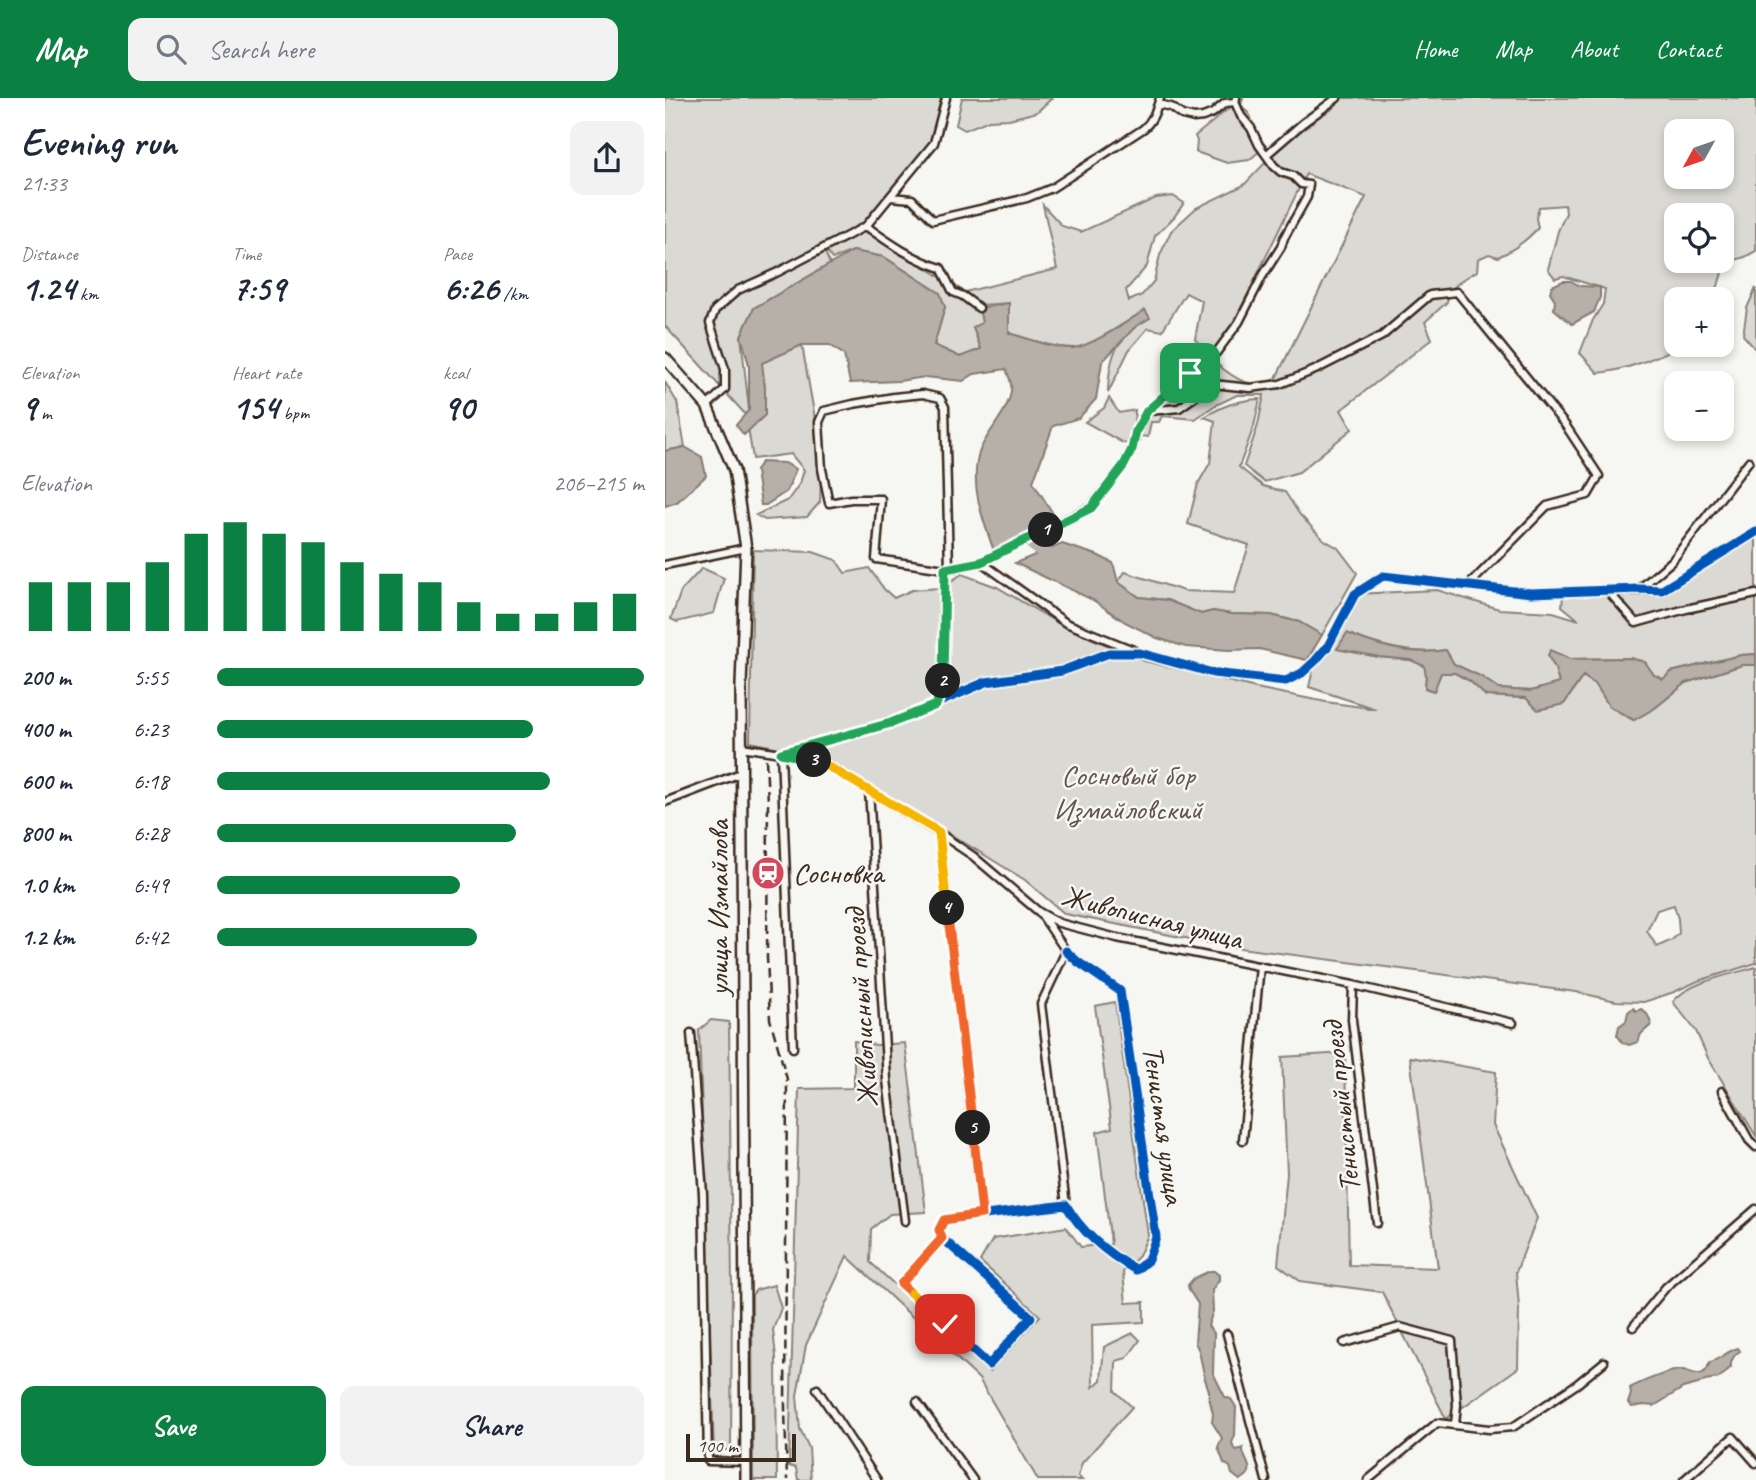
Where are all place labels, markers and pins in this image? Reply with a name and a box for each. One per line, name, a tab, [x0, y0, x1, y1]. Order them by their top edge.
pin	[1160, 343, 1220, 403]
pin: 1	[1029, 512, 1063, 548]
pin: 2	[925, 664, 961, 698]
pin: 3	[797, 742, 831, 778]
station icon: Сосновка	[749, 854, 787, 892]
place label: Сосновка	[793, 854, 886, 892]
pin: 4	[929, 890, 965, 926]
pin: 5	[955, 1110, 991, 1146]
pin	[915, 1294, 975, 1354]

